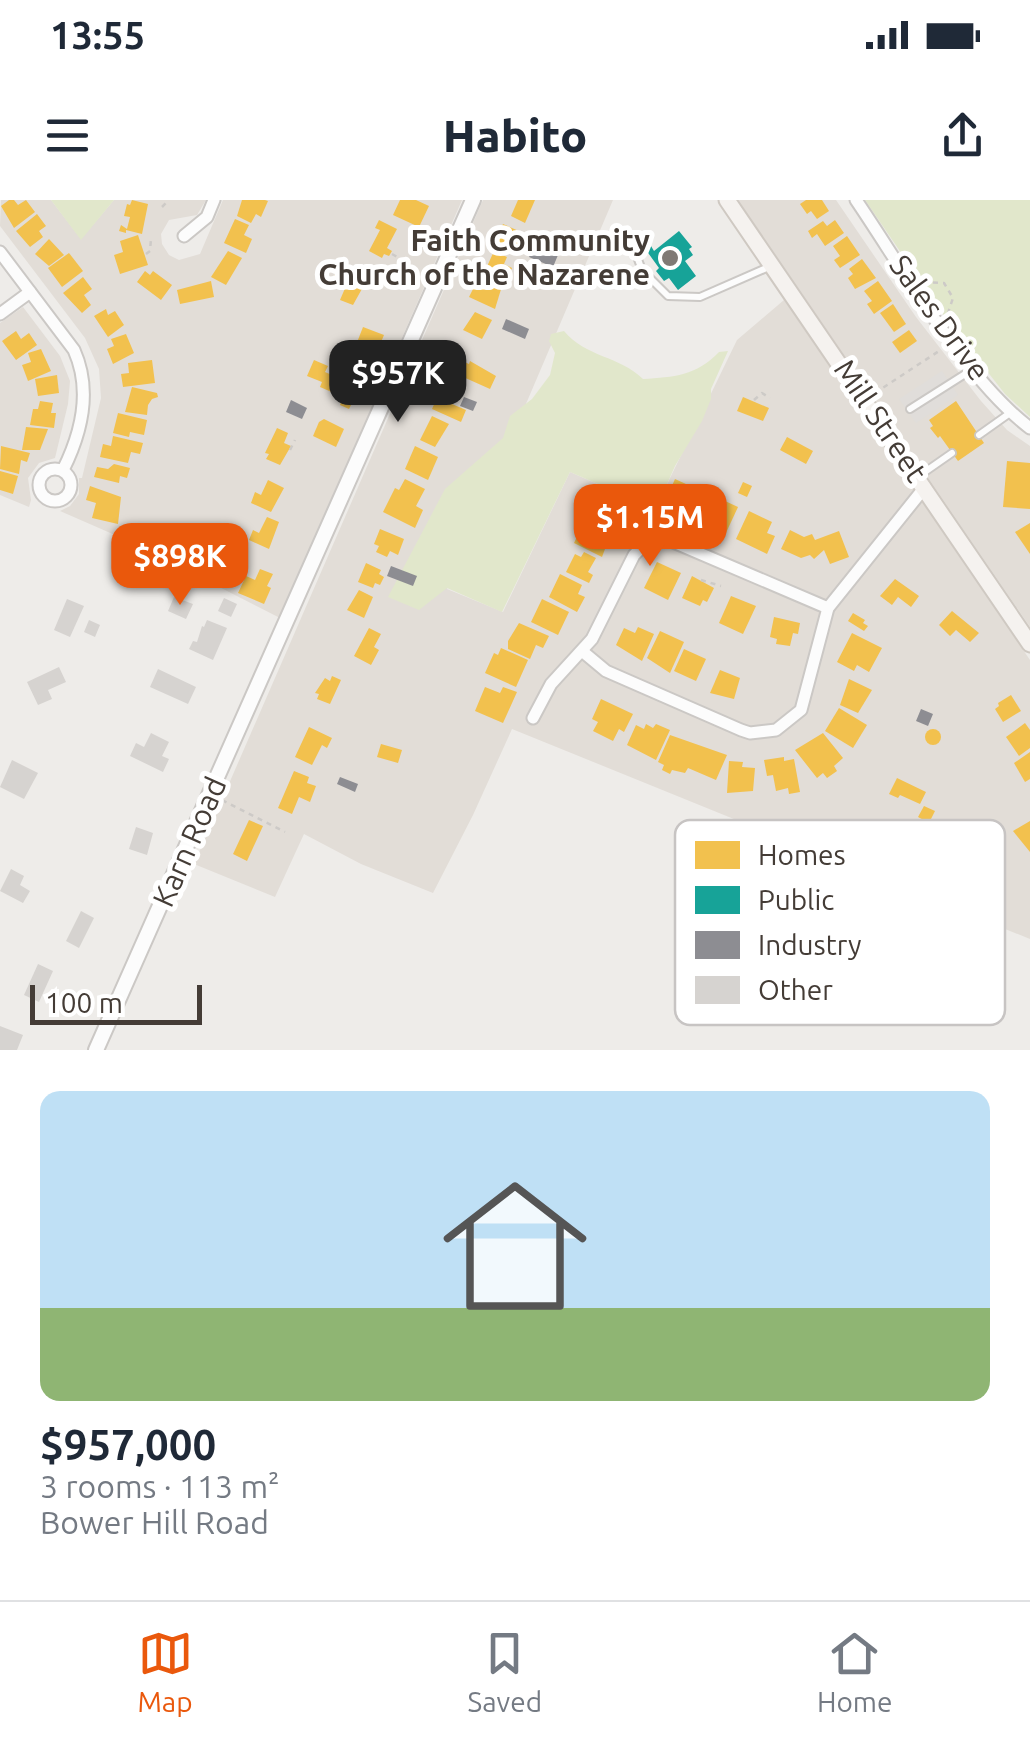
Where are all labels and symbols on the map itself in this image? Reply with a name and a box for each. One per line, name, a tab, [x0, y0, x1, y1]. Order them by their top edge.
place label: Faith Community Church of the Nazarene	[318, 223, 650, 291]
marker: Faith Community Church of the Nazarene	[659, 247, 681, 269]
street label: Sales Drive	[883, 248, 997, 387]
pin: $957K	[328, 340, 468, 425]
street label: Mill Street	[828, 353, 934, 488]
pin: $1.15M	[569, 484, 731, 569]
pin: $898K	[110, 523, 250, 608]
street label: Karn Road	[145, 772, 233, 912]
legend	[675, 820, 1005, 1025]
text: Homes	[758, 839, 846, 870]
text: Public	[758, 884, 834, 915]
text: Industry	[758, 929, 861, 960]
text: Other	[758, 974, 833, 1005]
scale bar	[30, 980, 202, 1024]

